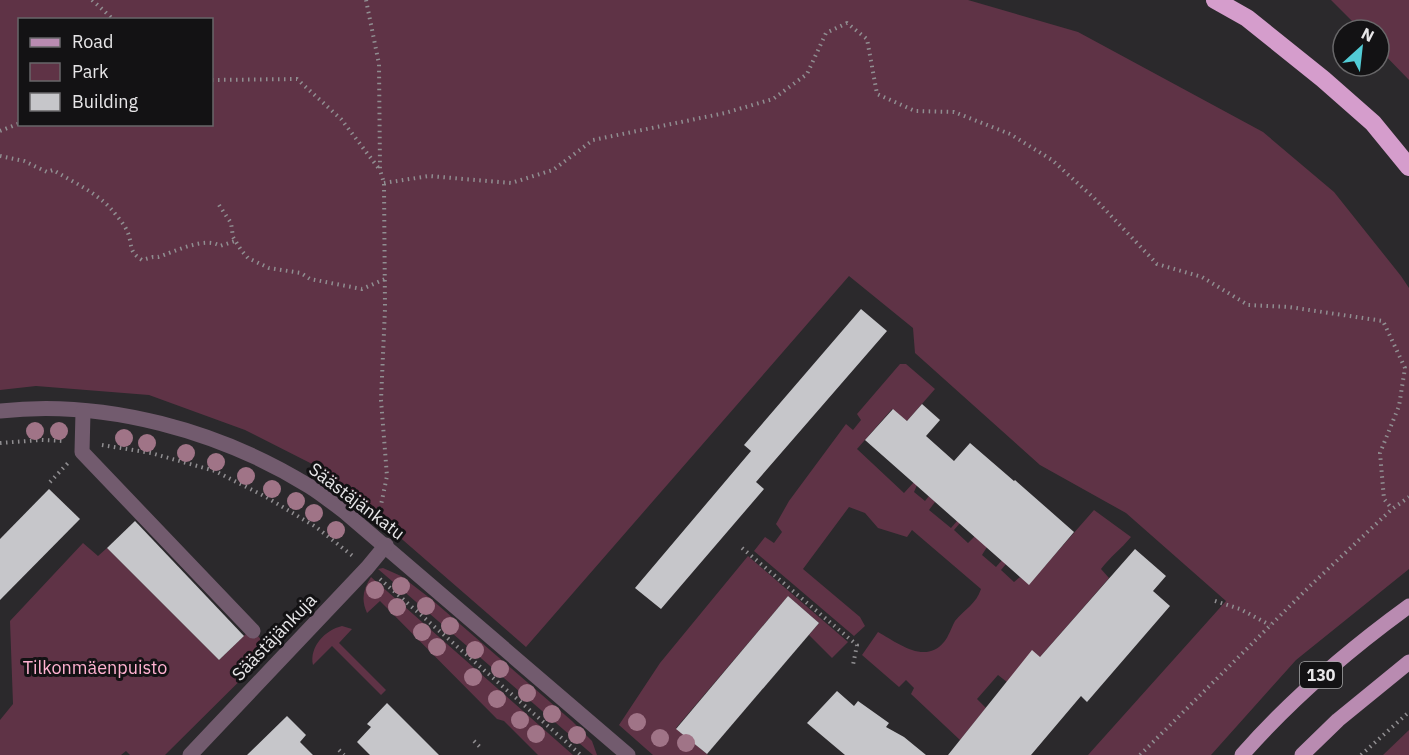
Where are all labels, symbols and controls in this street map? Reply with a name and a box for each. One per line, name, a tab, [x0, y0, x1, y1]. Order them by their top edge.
legend	[18, 18, 213, 126]
north arrow	[1331, 18, 1391, 78]
text: N	[1358, 23, 1378, 46]
text: Road	[72, 30, 113, 53]
text: Park	[72, 60, 109, 83]
text: Building	[72, 90, 139, 113]
street label: Säästäjänkatu	[305, 457, 409, 545]
street label: Säästäjänkuja	[227, 588, 322, 685]
park label: Tilkonmäenpuisto	[23, 656, 167, 679]
road number: 130	[1300, 662, 1342, 688]

